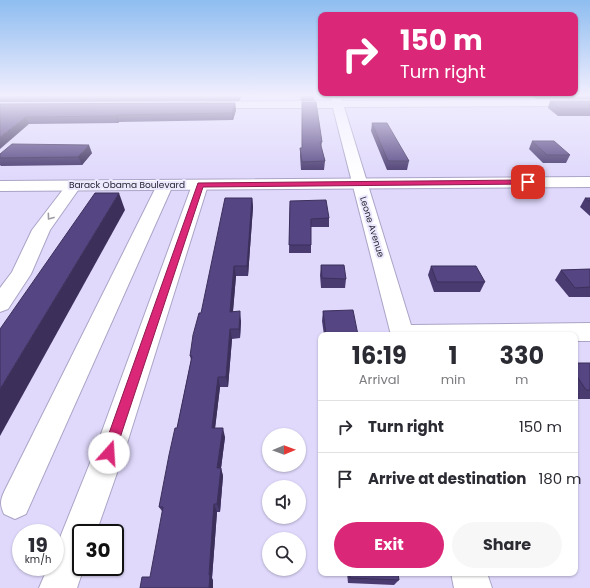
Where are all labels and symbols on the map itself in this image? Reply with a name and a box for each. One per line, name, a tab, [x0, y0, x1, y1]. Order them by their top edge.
pin	[511, 165, 545, 199]
street label: Barack Obama Boulevard	[69, 179, 185, 191]
street label: Leone Avenue	[357, 195, 387, 259]
one-way arrow	[47, 213, 55, 220]
north arrow	[262, 428, 306, 472]
position arrow	[88, 432, 130, 474]
speed limit sign: 30	[72, 524, 124, 576]

